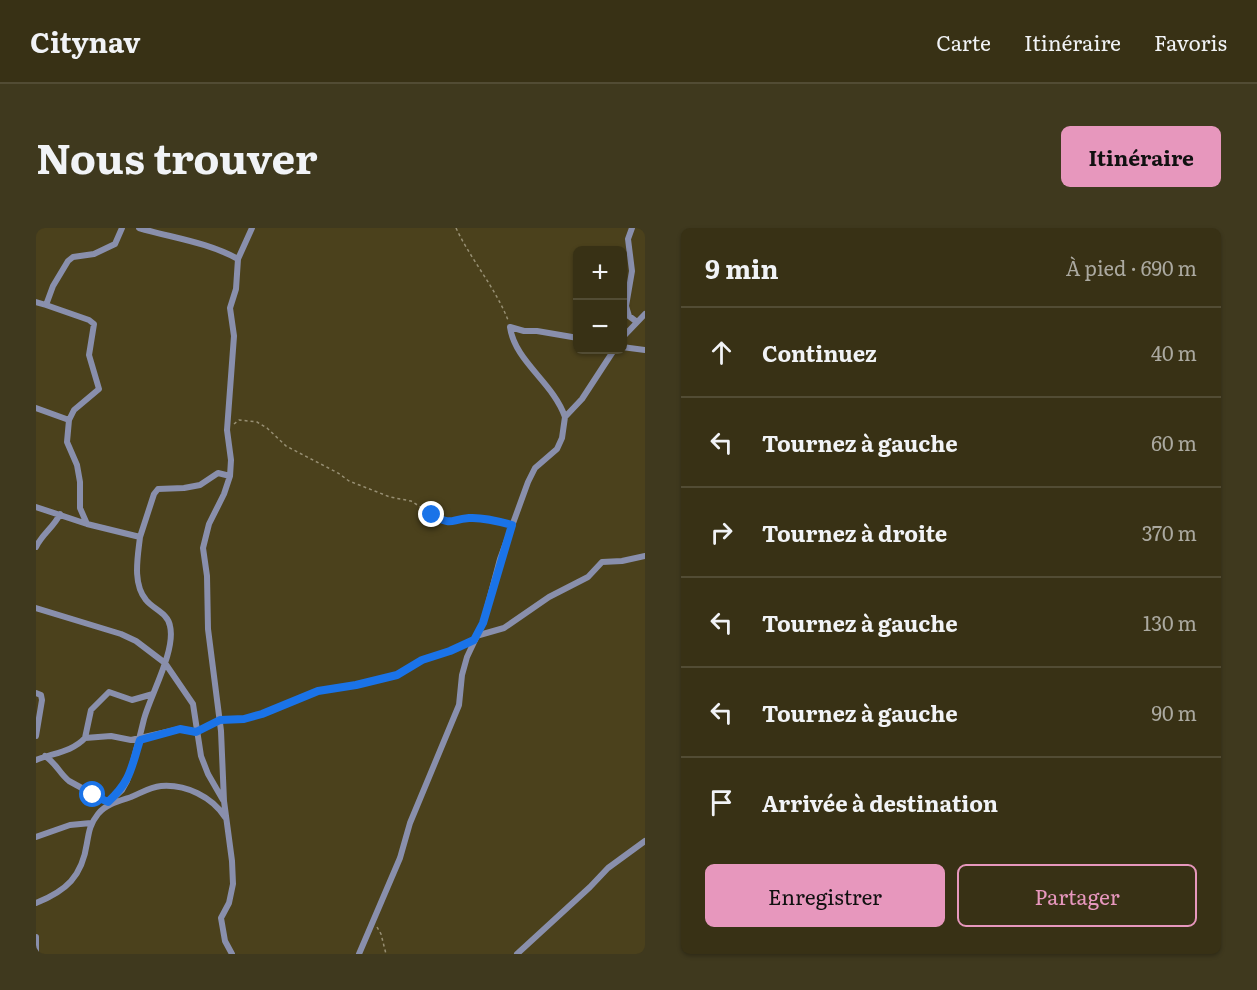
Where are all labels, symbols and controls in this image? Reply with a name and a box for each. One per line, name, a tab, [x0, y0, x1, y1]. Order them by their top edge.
text: Citynav	[30, 20, 140, 62]
text: Carte	[936, 26, 991, 57]
text: Itinéraire	[1024, 26, 1121, 57]
text: Favoris	[1154, 26, 1227, 57]
text: Nous trouver	[36, 125, 318, 187]
button: Itinéraire	[1061, 126, 1221, 187]
map controls	[573, 246, 627, 354]
button: +	[573, 246, 627, 300]
text: 9 min	[705, 248, 779, 287]
text: À pied · 690 m	[1066, 252, 1197, 282]
button: −	[573, 300, 627, 354]
icon: ahead	[705, 336, 738, 369]
text: Continuez	[762, 336, 877, 369]
text: 40 m	[1151, 337, 1197, 367]
icon: left	[705, 426, 738, 459]
text: Tournez à gauche	[762, 426, 958, 459]
text: 60 m	[1151, 427, 1197, 457]
route end	[418, 501, 444, 527]
icon: right	[705, 516, 738, 549]
text: Tournez à droite	[762, 516, 947, 549]
text: 370 m	[1142, 517, 1197, 547]
icon: left	[705, 606, 738, 639]
text: Tournez à gauche	[762, 606, 958, 639]
text: 130 m	[1143, 607, 1197, 637]
icon: left	[705, 696, 738, 729]
text: Tournez à gauche	[762, 696, 958, 729]
text: 90 m	[1152, 697, 1197, 727]
route start	[79, 781, 105, 807]
icon: arrive	[705, 786, 738, 819]
text: Arrivée à destination	[762, 786, 998, 819]
button: Enregistrer	[705, 864, 945, 927]
button: Partager	[957, 864, 1197, 927]

